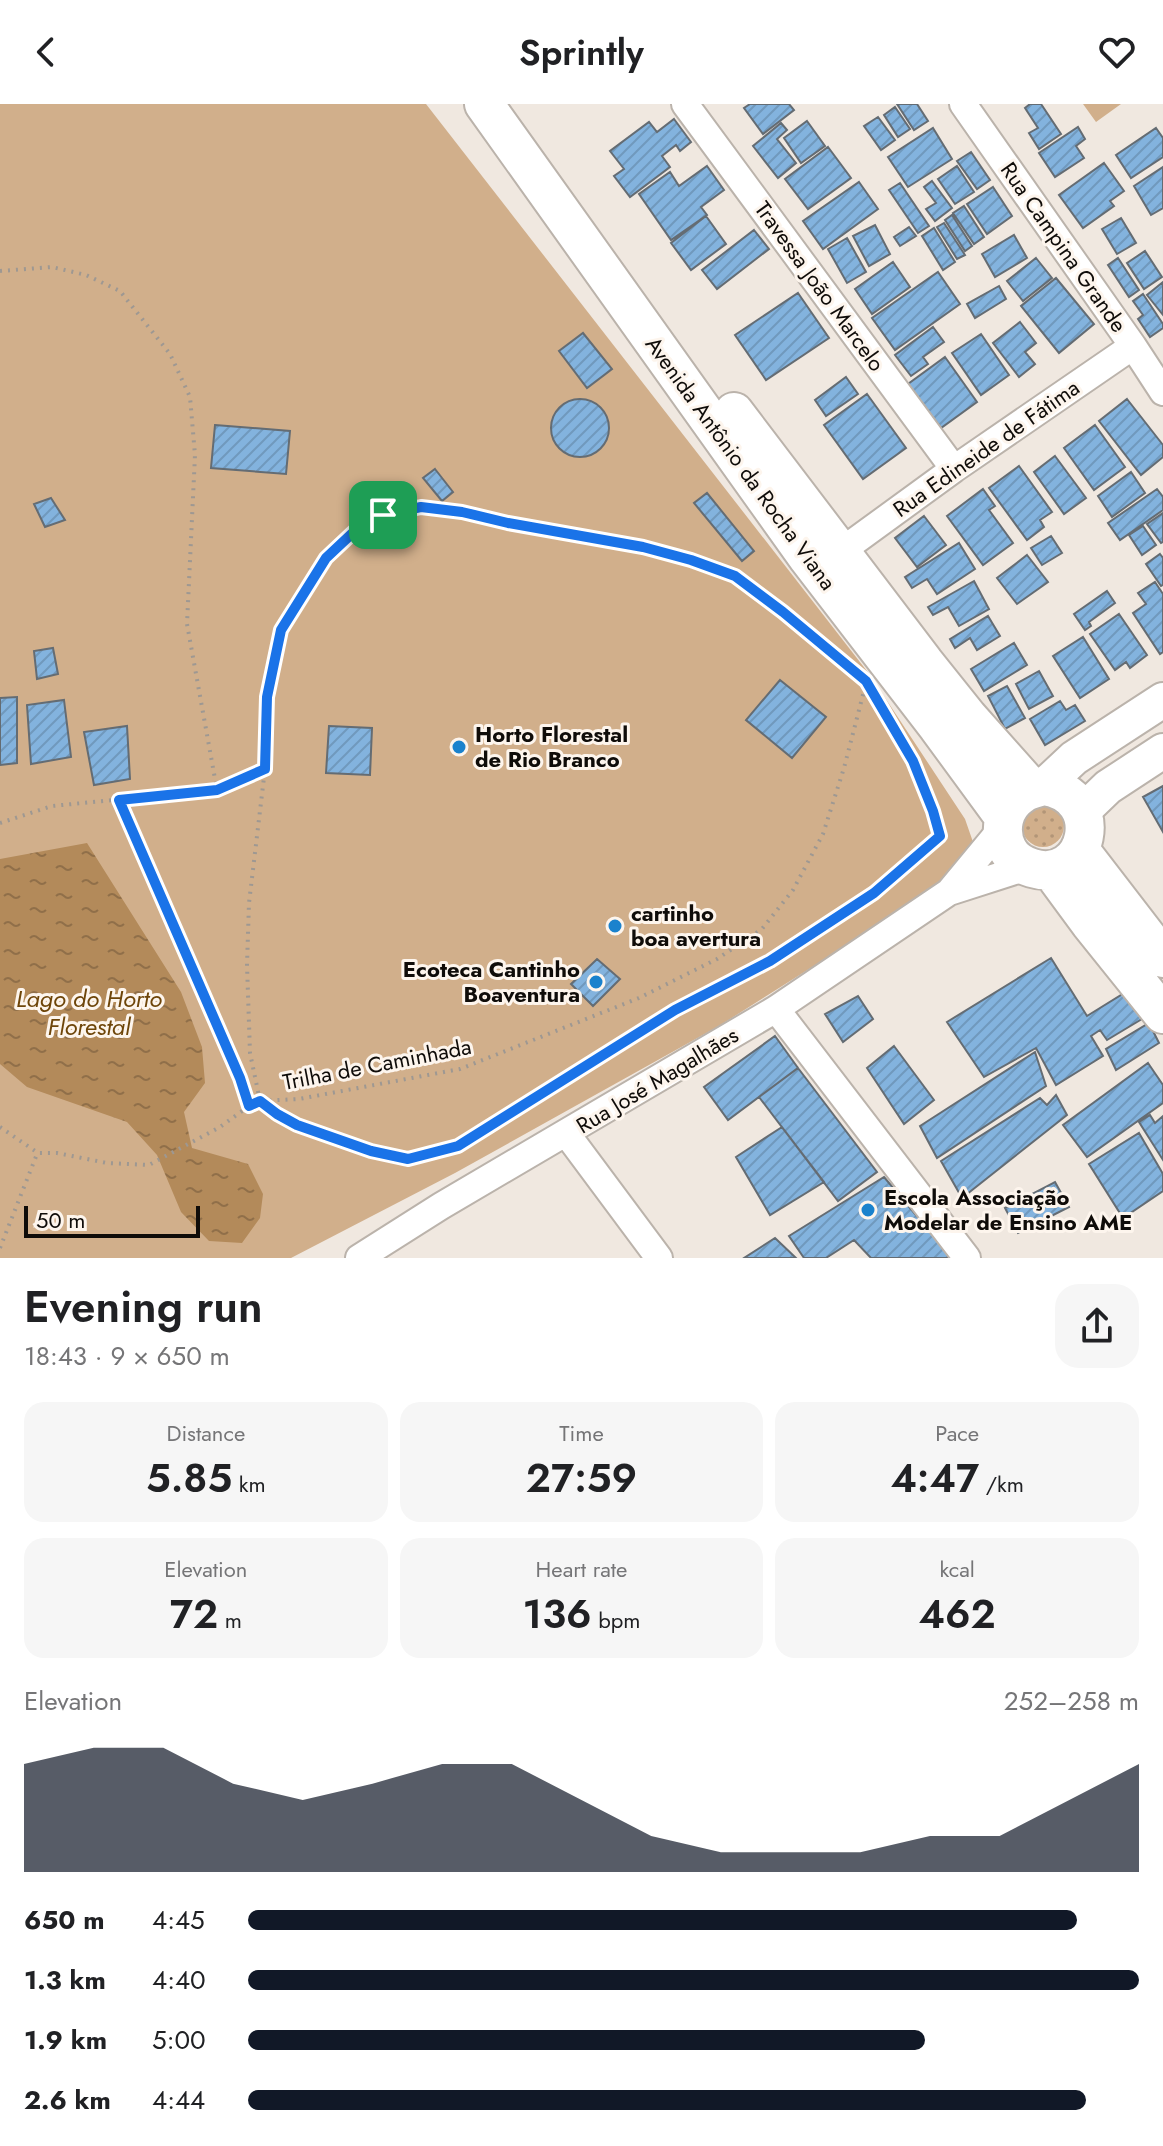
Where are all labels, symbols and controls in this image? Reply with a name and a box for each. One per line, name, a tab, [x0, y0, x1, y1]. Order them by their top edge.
text: Sprintly	[519, 26, 644, 78]
icon: back	[24, 30, 68, 74]
icon: heart	[1095, 30, 1139, 74]
street label: Rua Campina Grande	[993, 155, 1135, 339]
street label: Travessa João Marcelo	[747, 194, 893, 378]
street label: Avenida Antônio da Rocha Viana	[638, 330, 844, 596]
street label: Rua Edineide de Fátima	[886, 371, 1086, 525]
pin	[349, 481, 417, 549]
icon: arrive	[361, 493, 405, 537]
place label: Horto Florestal de Rio Branco	[475, 718, 628, 775]
marker: Horto Florestal de Rio Branco	[450, 738, 468, 756]
place label: cartinho boa avertura	[631, 897, 761, 954]
marker: cartinho boa avertura	[606, 917, 624, 935]
place label: Ecoteca Cantinho Boaventura	[403, 953, 580, 1010]
marker: Ecoteca Cantinho Boaventura	[587, 973, 605, 991]
water label: Lago do Horto Florestal	[16, 981, 162, 1044]
street label: Rua José Magalhães	[570, 1019, 744, 1141]
street label: Trilha de Caminhada	[280, 1030, 474, 1098]
place label: Escola Associação Modelar de Ensino AME	[884, 1181, 1132, 1238]
marker: Escola Associação Modelar de Ensino AME	[859, 1201, 877, 1219]
scale bar	[24, 1202, 200, 1238]
text: 50 m	[36, 1204, 85, 1236]
text: Evening run	[24, 1275, 263, 1339]
button: share	[1055, 1284, 1139, 1368]
text: 18:43 · 9 × 650 m	[24, 1337, 230, 1375]
text: Distance	[166, 1417, 245, 1449]
text: Time	[559, 1417, 604, 1449]
text: Pace	[935, 1417, 979, 1449]
text: 5.85	[146, 1449, 232, 1507]
text: 27:59	[526, 1449, 637, 1507]
text: 4:47	[890, 1449, 979, 1507]
text: km	[232, 1468, 266, 1500]
text: /km	[979, 1468, 1024, 1500]
text: Elevation	[164, 1553, 247, 1585]
text: Heart rate	[536, 1553, 627, 1585]
text: kcal	[939, 1553, 975, 1585]
text: 72	[170, 1585, 218, 1643]
text: 136	[523, 1585, 592, 1643]
text: 462	[919, 1585, 996, 1643]
text: m	[218, 1604, 242, 1636]
text: bpm	[592, 1604, 640, 1636]
text: Elevation	[24, 1682, 122, 1720]
text: 252–258 m	[1004, 1682, 1139, 1720]
text: 650 m	[24, 1901, 105, 1939]
text: 4:45	[152, 1901, 205, 1939]
text: 1.3 km	[24, 1961, 106, 1999]
text: 4:40	[152, 1961, 206, 1999]
text: 1.9 km	[24, 2021, 107, 2059]
text: 5:00	[152, 2021, 206, 2059]
text: 2.6 km	[24, 2081, 111, 2119]
text: 4:44	[152, 2081, 205, 2119]

